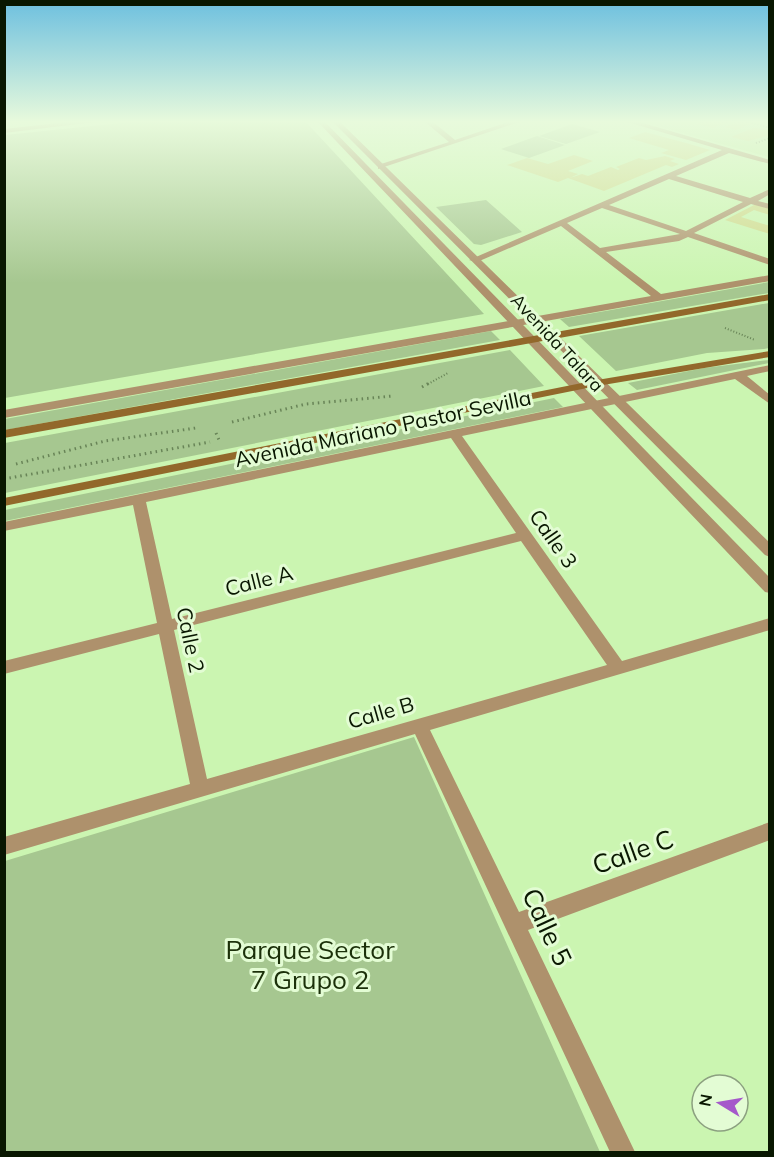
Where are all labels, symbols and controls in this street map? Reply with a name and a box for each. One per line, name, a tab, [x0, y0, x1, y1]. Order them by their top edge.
street label: Avenida Talara	[506, 289, 609, 396]
street label: Avenida Mariano Pastor Sevilla	[232, 384, 533, 472]
street label: Calle 3	[524, 504, 583, 573]
street label: Calle A	[222, 559, 296, 601]
street label: Calle 2	[171, 605, 211, 675]
street label: Calle B	[345, 690, 417, 734]
street label: Calle C	[588, 822, 678, 881]
street label: Calle 5	[515, 883, 580, 971]
park label: Parque Sector 7 Grupo 2	[225, 933, 395, 996]
north arrow	[690, 1073, 750, 1133]
text: N	[694, 1092, 716, 1108]

